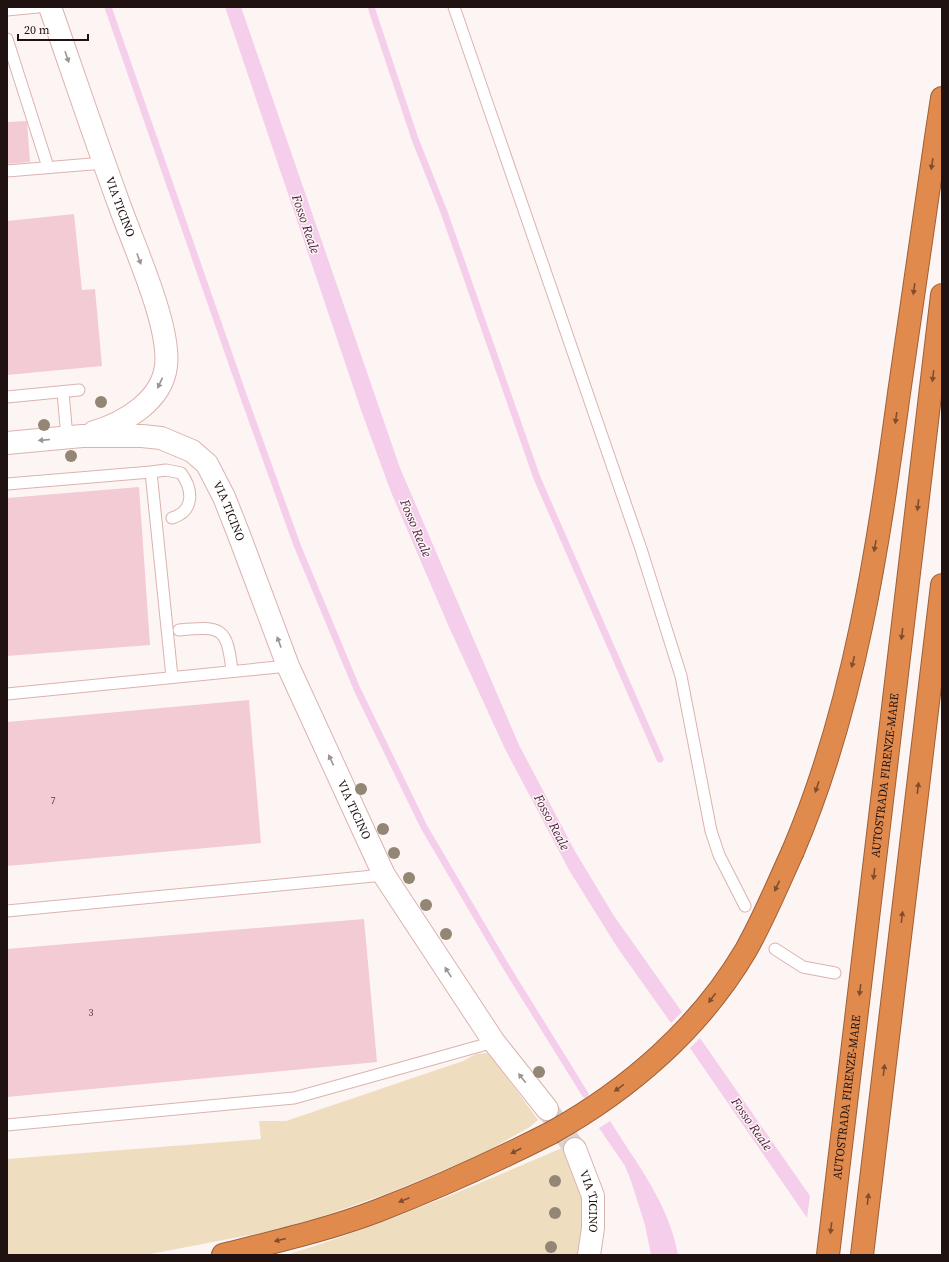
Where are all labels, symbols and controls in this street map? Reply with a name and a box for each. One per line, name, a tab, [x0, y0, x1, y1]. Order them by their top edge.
scale bar	[18, 16, 88, 42]
text: 20 m	[24, 22, 50, 38]
one-way arrow	[64, 51, 70, 63]
one-way arrow	[929, 158, 935, 170]
street label: VIA TICINO	[102, 175, 139, 239]
water label: Fosso Reale	[288, 191, 324, 256]
one-way arrow	[136, 253, 142, 265]
one-way arrow	[911, 283, 917, 295]
one-way arrow	[929, 370, 936, 382]
one-way arrow	[156, 378, 162, 390]
one-way arrow	[893, 412, 899, 424]
one-way arrow	[38, 436, 50, 443]
street label: VIA TICINO	[209, 478, 249, 543]
water label: Fosso Reale	[396, 496, 436, 560]
one-way arrow	[914, 499, 921, 511]
one-way arrow	[872, 540, 878, 552]
one-way arrow	[899, 628, 906, 640]
one-way arrow	[275, 635, 281, 647]
one-way arrow	[849, 656, 855, 668]
street label: AUTOSTRADA FIRENZE-MARE	[867, 692, 903, 858]
one-way arrow	[328, 755, 334, 766]
street label: VIA TICINO	[334, 778, 375, 842]
one-way arrow	[814, 781, 820, 793]
one-way arrow	[915, 782, 921, 794]
water label: Fosso Reale	[530, 790, 574, 854]
house number: 7	[51, 794, 56, 807]
one-way arrow	[871, 868, 877, 880]
one-way arrow	[774, 881, 780, 892]
one-way arrow	[899, 911, 906, 923]
one-way arrow	[444, 966, 451, 978]
one-way arrow	[857, 984, 863, 997]
one-way arrow	[707, 993, 716, 1004]
house number: 3	[89, 1006, 94, 1019]
street label: AUTOSTRADA FIRENZE-MARE	[829, 1014, 864, 1180]
one-way arrow	[881, 1064, 887, 1076]
one-way arrow	[518, 1072, 527, 1083]
one-way arrow	[614, 1084, 624, 1092]
water label: Fosso Reale	[727, 1093, 777, 1154]
one-way arrow	[510, 1147, 522, 1154]
street label: VIA TICINO	[576, 1168, 602, 1234]
one-way arrow	[865, 1193, 872, 1205]
one-way arrow	[397, 1198, 409, 1204]
one-way arrow	[828, 1222, 834, 1234]
one-way arrow	[274, 1238, 286, 1244]

